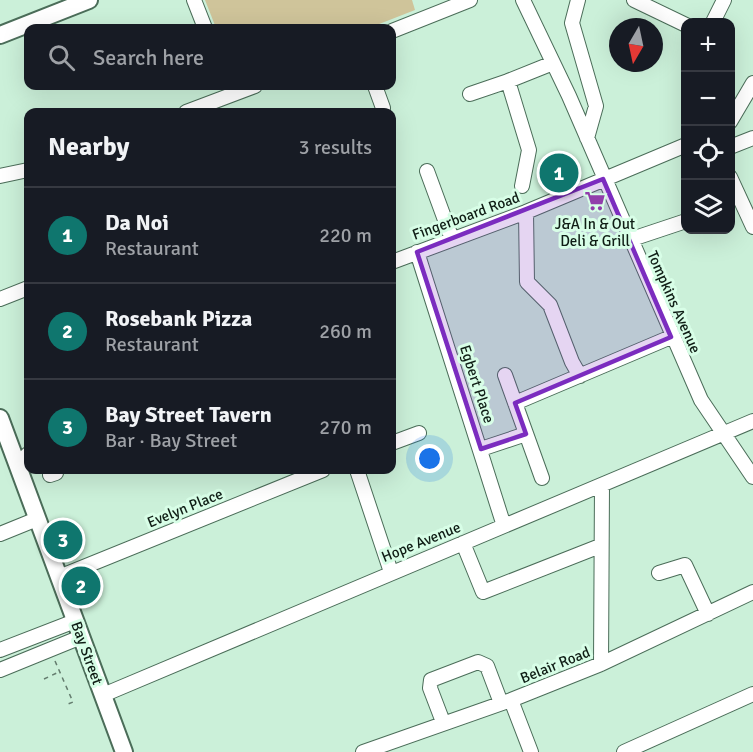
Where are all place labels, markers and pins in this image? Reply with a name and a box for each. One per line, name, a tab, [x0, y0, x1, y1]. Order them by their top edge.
pin: 1	[540, 150, 578, 195]
supermarket icon: J&A In & Out Deli & Grill	[583, 189, 607, 213]
place label: J&A In & Out Deli & Grill	[555, 215, 635, 250]
pin: 3	[44, 518, 82, 562]
pin: 2	[62, 564, 100, 608]

